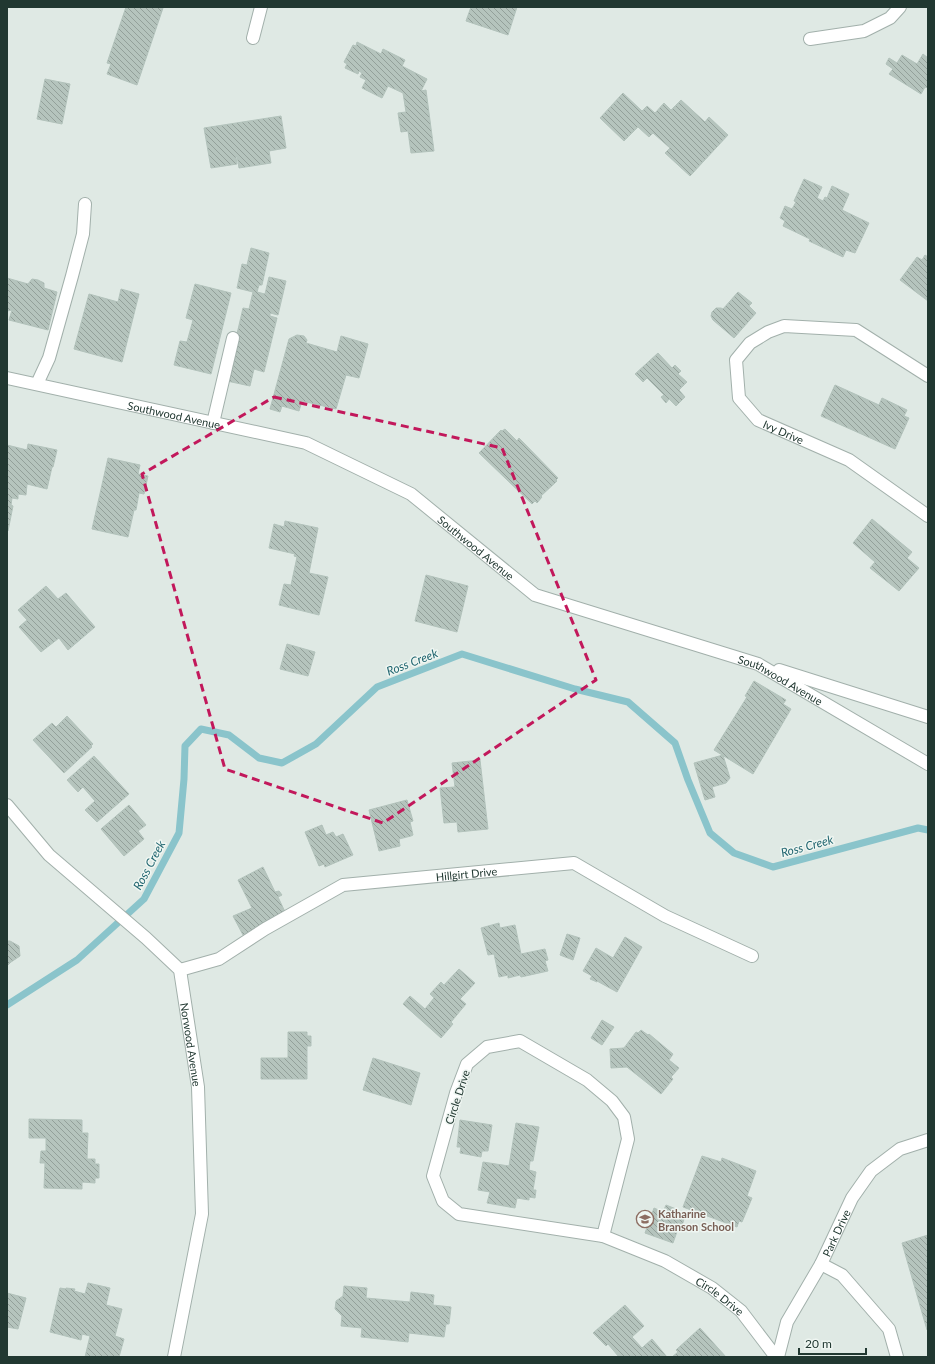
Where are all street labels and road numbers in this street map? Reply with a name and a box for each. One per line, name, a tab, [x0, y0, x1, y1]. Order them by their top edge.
street label: Southwood Avenue	[127, 398, 222, 431]
street label: Ivy Drive	[761, 417, 806, 446]
street label: Southwood Avenue	[436, 512, 517, 582]
street label: Southwood Avenue	[737, 652, 825, 707]
street label: Hillgirt Drive	[435, 864, 498, 883]
street label: Norwood Avenue	[179, 1002, 204, 1087]
street label: Circle Drive	[442, 1068, 472, 1126]
street label: Park Drive	[819, 1207, 852, 1258]
street label: Circle Drive	[694, 1274, 747, 1318]

